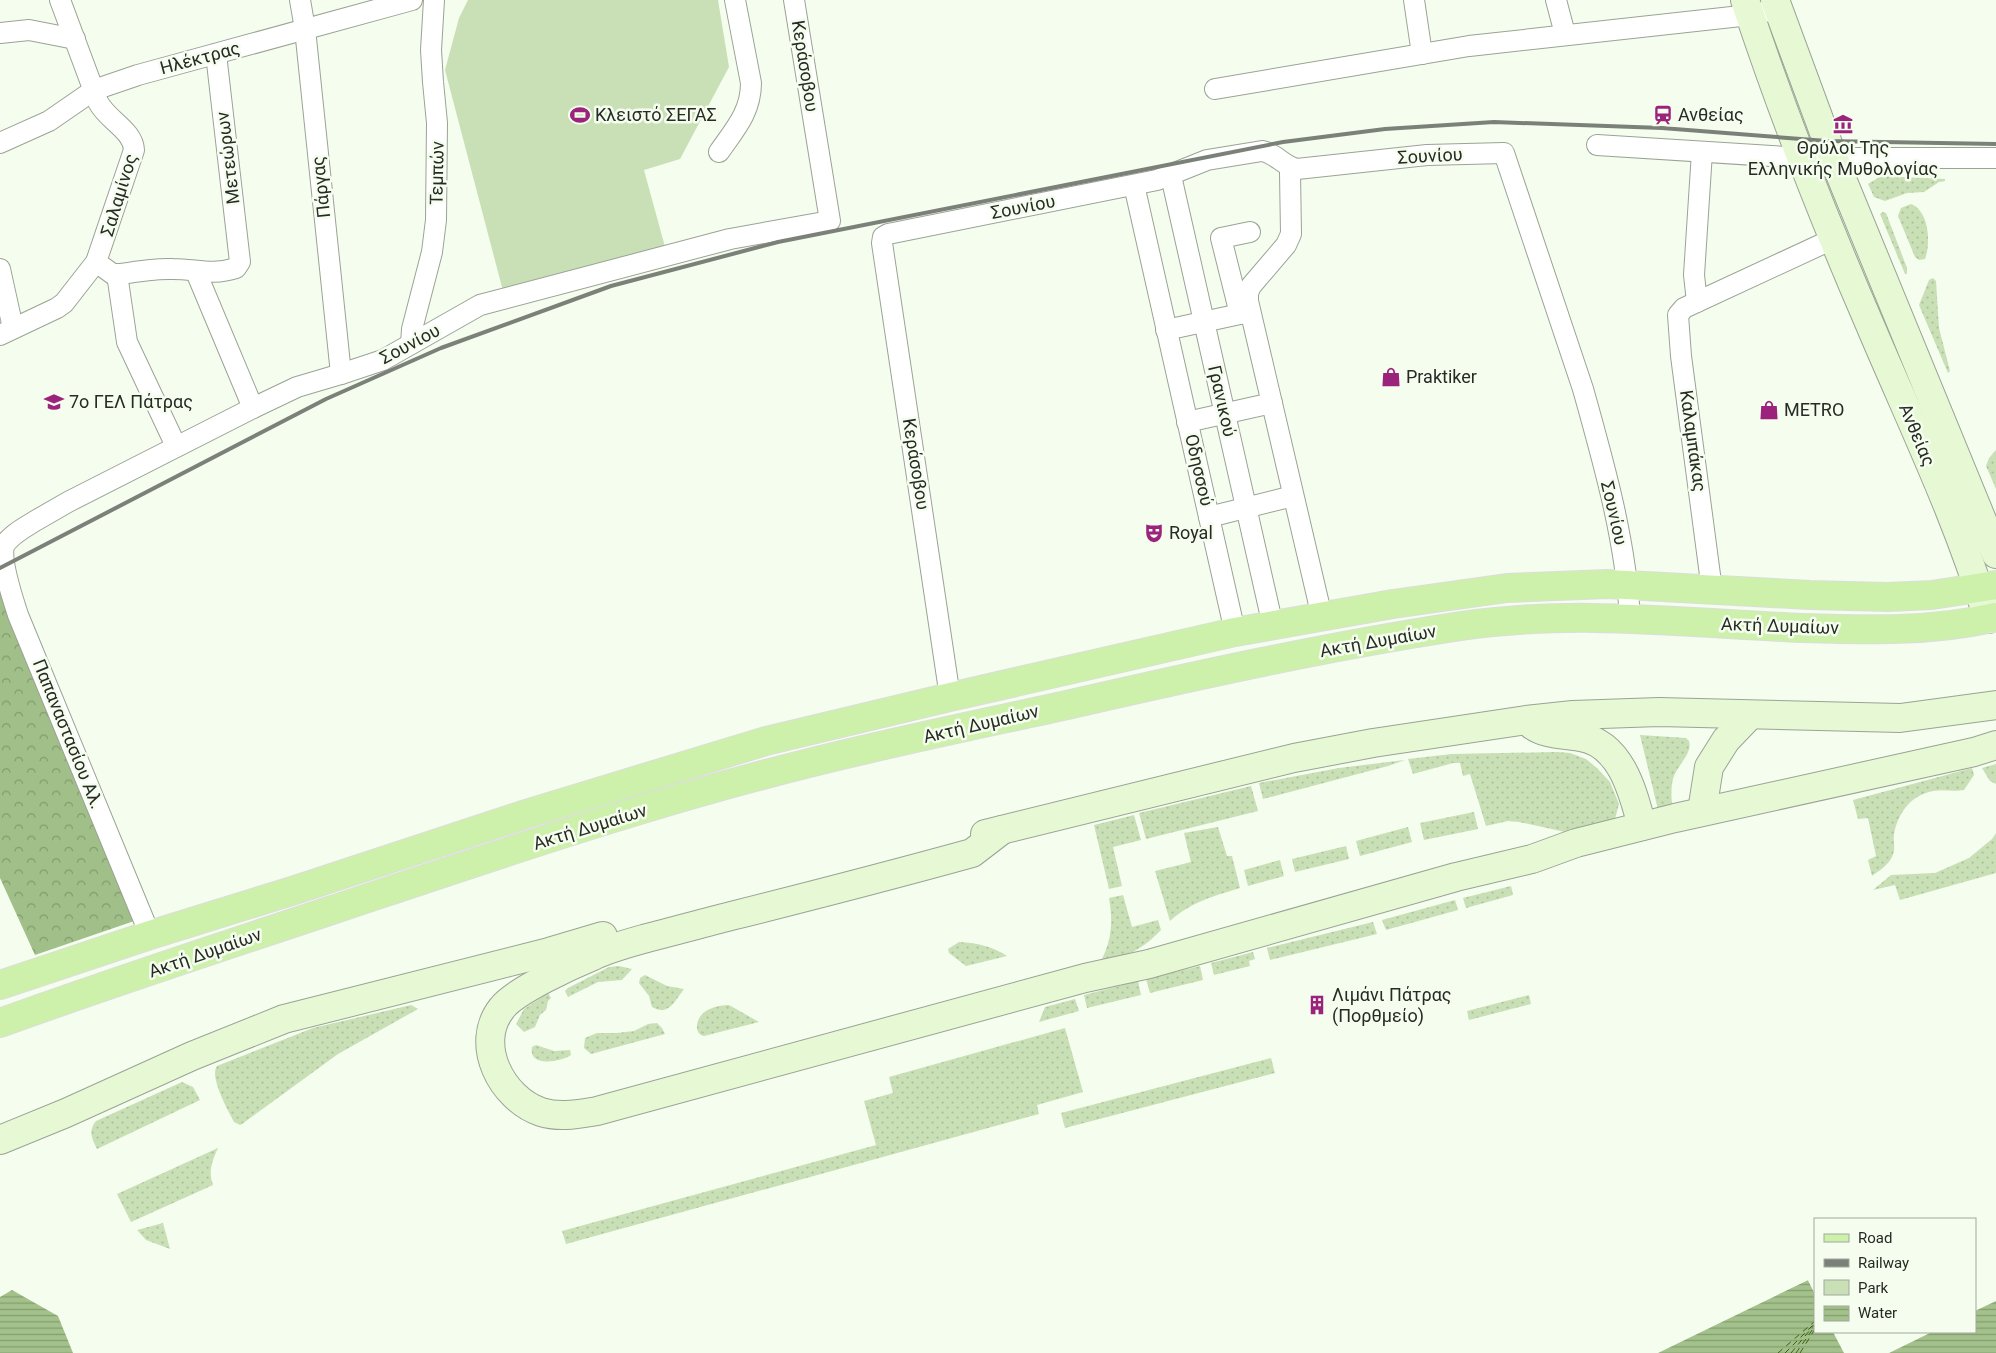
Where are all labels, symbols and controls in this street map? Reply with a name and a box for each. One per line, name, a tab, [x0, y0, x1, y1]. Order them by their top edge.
street label: Κεράσοβου	[788, 19, 823, 113]
street label: Ηλέκτρας	[158, 37, 242, 78]
sports icon: Κλειστό ΣΕΓΑΣ	[569, 104, 591, 126]
place label: Κλειστό ΣΕΓΑΣ	[595, 104, 717, 125]
station icon: Ανθείας	[1652, 104, 1674, 126]
place label: Ανθείας	[1678, 104, 1744, 125]
street label: Μετεώρων	[211, 110, 244, 205]
museum icon: Θρύλοι Της Ελληνικής Μυθολογίας	[1832, 113, 1854, 135]
place label: Θρύλοι Της Ελληνικής Μυθολογίας	[1748, 137, 1938, 179]
street label: Τεμπών	[425, 141, 448, 205]
street label: Σουνίου	[1397, 143, 1463, 168]
street label: Σαλαμίνος	[96, 151, 141, 239]
street label: Πάργας	[307, 155, 334, 219]
street label: Σουνίου	[989, 190, 1057, 223]
street label: Σουνίου	[376, 319, 443, 368]
street label: Γρανικού	[1204, 363, 1241, 439]
shop icon: Praktiker	[1380, 366, 1402, 388]
place label: Praktiker	[1406, 366, 1477, 387]
street label: Καλαμπάκας	[1676, 389, 1711, 493]
school or university icon: 7ο ΓΕΛ Πάτρας	[43, 391, 65, 413]
place label: 7ο ΓΕΛ Πάτρας	[69, 391, 193, 412]
shop icon: METRO	[1758, 399, 1780, 421]
place label: METRO	[1784, 399, 1844, 420]
street label: Ανθείας	[1895, 400, 1940, 469]
street label: Κεράσοβου	[899, 417, 934, 511]
street label: Οδησσού	[1181, 432, 1218, 508]
street label: Σουνίου	[1597, 479, 1632, 547]
theatre icon: Royal	[1143, 522, 1165, 544]
place label: Royal	[1169, 522, 1213, 543]
street label: Ακτή Δυμαίων	[1721, 613, 1840, 638]
street label: Ακτή Δυμαίων	[1318, 620, 1438, 661]
street label: Παπαναστασίου Αλ.	[29, 656, 108, 812]
street label: Ακτή Δυμαίων	[921, 700, 1041, 747]
street label: Ακτή Δυμαίων	[530, 799, 650, 854]
street label: Ακτή Δυμαίων	[146, 923, 264, 982]
place label: Λιμάνι Πάτρας (Πορθμείο)	[1332, 984, 1452, 1027]
building icon: Λιμάνι Πάτρας (Πορθμείο)	[1306, 994, 1328, 1016]
legend	[1814, 1218, 1976, 1333]
text: Road	[1858, 1229, 1892, 1247]
text: Railway	[1858, 1254, 1909, 1272]
text: Park	[1858, 1279, 1889, 1297]
text: Water	[1858, 1304, 1897, 1322]

